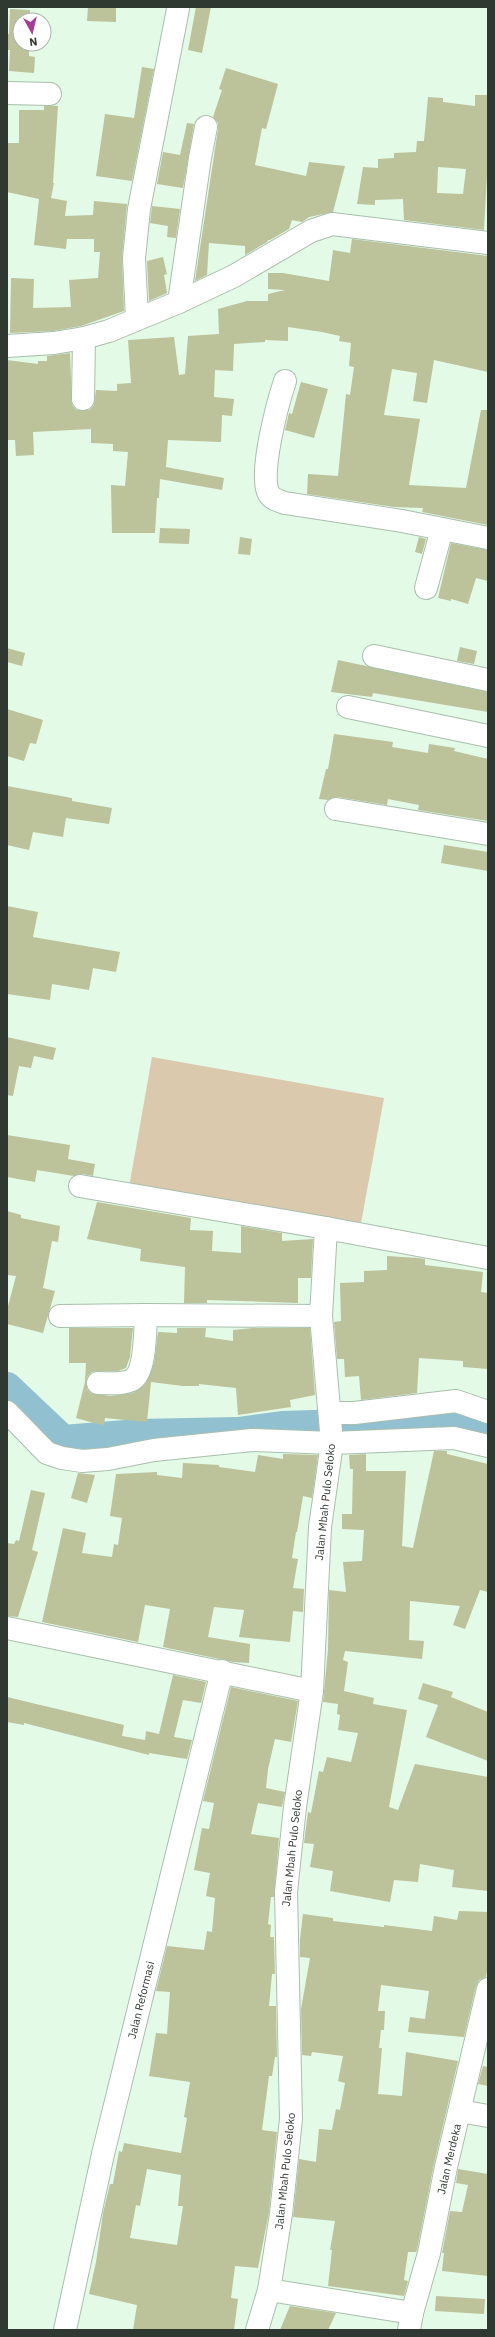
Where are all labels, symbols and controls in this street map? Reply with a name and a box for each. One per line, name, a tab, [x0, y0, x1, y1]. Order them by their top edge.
north arrow	[12, 12, 52, 52]
text: N	[28, 34, 38, 49]
street label: Jalan Mbah Pulo Seloko	[312, 1443, 338, 1561]
street label: Jalan Mbah Pulo Seloko	[279, 1789, 305, 1907]
street label: Jalan Reformasi	[125, 1960, 157, 2040]
street label: Jalan Mbah Pulo Seloko	[272, 2112, 298, 2230]
street label: Jalan Merdeka	[434, 2122, 464, 2196]

